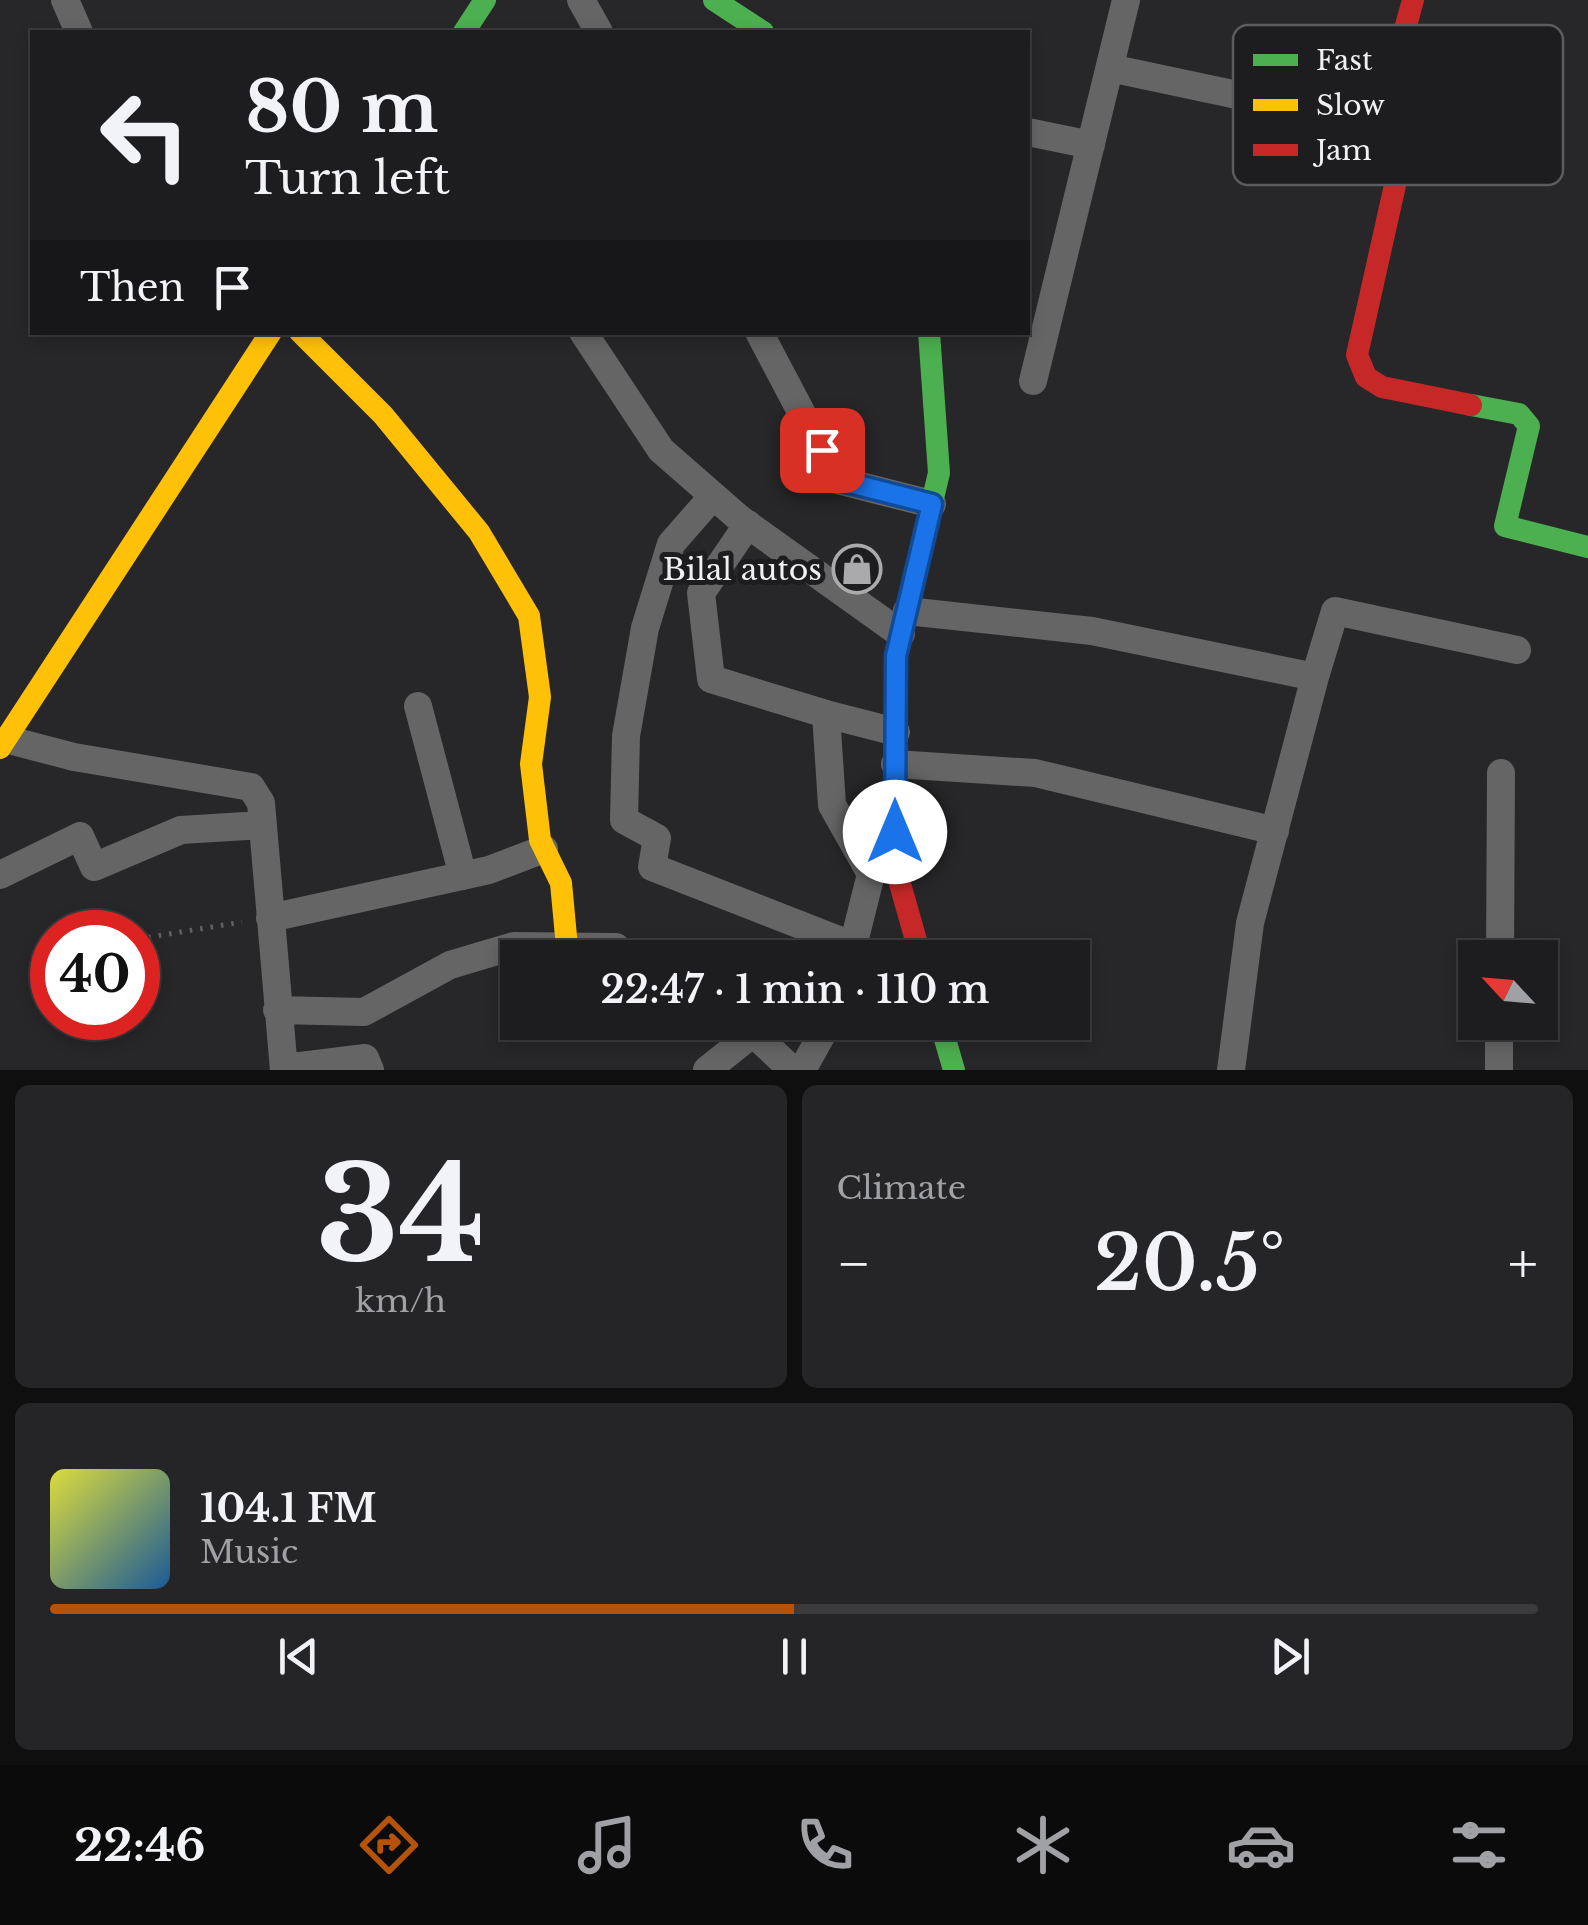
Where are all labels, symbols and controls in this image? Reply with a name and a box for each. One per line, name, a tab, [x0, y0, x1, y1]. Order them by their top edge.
legend	[1233, 25, 1563, 185]
text: Fast	[1316, 43, 1373, 78]
text: 80 m	[245, 64, 438, 151]
icon: left	[80, 70, 210, 200]
text: Slow	[1316, 88, 1385, 123]
text: Jam	[1312, 133, 1372, 168]
text: Turn left	[245, 150, 450, 206]
icon: arrive	[205, 260, 260, 315]
text: Then	[80, 264, 185, 311]
pin	[780, 408, 865, 493]
icon: arrive	[795, 423, 850, 478]
shop icon: Bilal autos	[831, 543, 883, 595]
place label: Bilal autos	[663, 551, 822, 588]
position arrow	[843, 780, 947, 884]
speed limit sign: 40	[30, 910, 160, 1040]
north arrow	[1458, 940, 1558, 1040]
map controls	[1458, 940, 1558, 1040]
text: 22:47 · 1 min · 110 m	[600, 966, 990, 1013]
text: 34	[316, 1135, 485, 1296]
text: Climate	[837, 1168, 966, 1208]
text: 20.5°	[1094, 1217, 1285, 1310]
text: −	[837, 1230, 871, 1298]
text: +	[1508, 1230, 1538, 1298]
text: km/h	[355, 1281, 446, 1321]
text: 104.1 FM	[200, 1485, 377, 1532]
text: Music	[200, 1532, 298, 1572]
icon: previous	[271, 1629, 326, 1684]
icon: pause	[767, 1629, 822, 1684]
icon: next	[1263, 1629, 1318, 1684]
icon: directions	[354, 1810, 424, 1880]
icon: music	[572, 1810, 642, 1880]
icon: phone	[790, 1810, 860, 1880]
icon: climate	[1008, 1810, 1078, 1880]
icon: car	[1226, 1810, 1296, 1880]
icon: filters	[1444, 1810, 1514, 1880]
text: 22:46	[74, 1817, 206, 1873]

